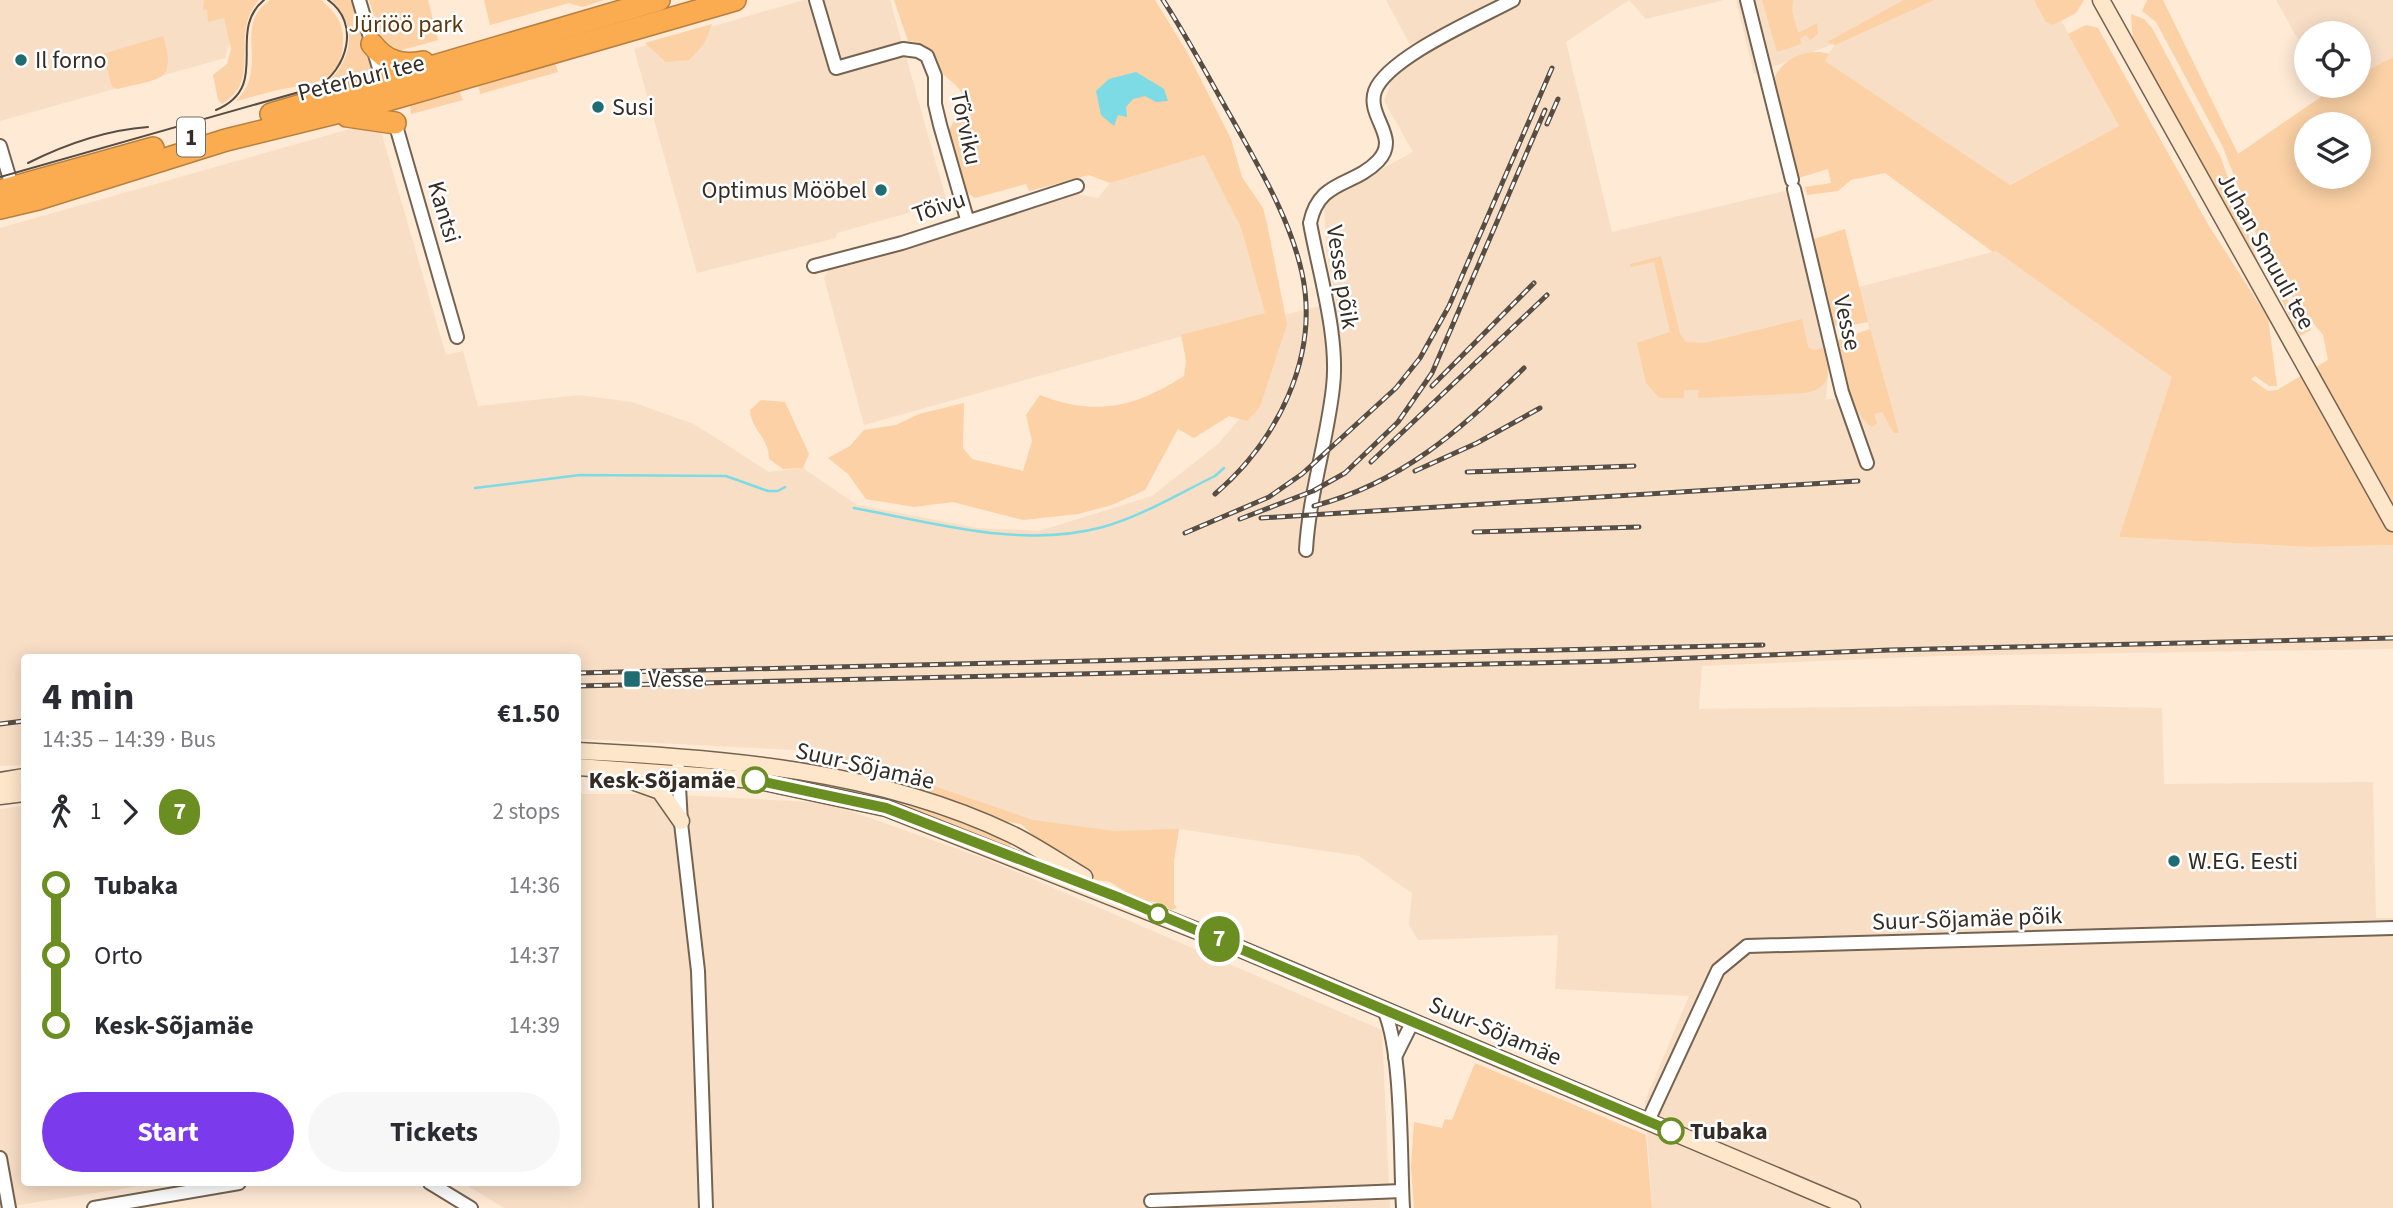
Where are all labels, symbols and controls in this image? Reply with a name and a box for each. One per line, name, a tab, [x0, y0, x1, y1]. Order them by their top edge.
park label: Jüriöö park	[349, 7, 464, 42]
map controls	[2294, 21, 2371, 189]
button: locate	[2294, 21, 2371, 98]
place label: Il forno	[35, 43, 106, 78]
street label: Peterburi tee	[294, 45, 428, 111]
marker: Il forno	[13, 52, 29, 68]
street label: Tõrviku	[941, 88, 991, 168]
place label: Susi	[612, 90, 654, 125]
marker: Susi	[590, 99, 606, 115]
button: layers	[2294, 112, 2371, 189]
road number: 1	[177, 118, 205, 156]
street label: Juhan Smuuli tee	[2208, 166, 2324, 336]
place label: Optimus Mööbel	[702, 173, 867, 208]
street label: Kantsi	[418, 177, 470, 247]
marker: Optimus Mööbel	[873, 182, 889, 198]
street label: Tõivu	[908, 182, 970, 232]
street label: Vesse põik	[1317, 222, 1368, 332]
street label: Vesse	[1824, 292, 1870, 354]
place label: Vesse	[648, 662, 704, 697]
marker: Vesse	[622, 669, 642, 689]
text: 4 min	[42, 670, 134, 724]
text: €1.50	[497, 695, 560, 732]
text: 14:35 – 14:39 · Bus	[42, 723, 216, 756]
street label: Suur-Sõjamäe	[792, 733, 938, 799]
place label: Kesk-Sõjamäe	[589, 763, 736, 798]
marker: Kesk-Sõjamäe	[742, 767, 768, 793]
icon: walk	[42, 793, 80, 831]
icon: forward	[111, 793, 149, 831]
text: 7	[173, 794, 186, 829]
text: 1	[90, 795, 101, 828]
text: 2 stops	[493, 795, 560, 828]
place label: W.EG. Eesti	[2188, 844, 2298, 879]
marker: W.EG. Eesti	[2166, 853, 2182, 869]
text: Tubaka	[94, 867, 178, 904]
text: 14:36	[509, 869, 560, 902]
street label: Suur-Sõjamäe põik	[1871, 898, 2063, 940]
unlabelled marker	[1148, 904, 1168, 924]
line badge: 7	[1196, 916, 1242, 962]
text: 7	[1213, 921, 1225, 956]
text: Orto	[94, 937, 143, 974]
text: 14:37	[509, 939, 560, 972]
street label: Suur-Sõjamäe	[1423, 987, 1567, 1075]
text: Kesk-Sõjamäe	[94, 1007, 254, 1044]
text: 14:39	[509, 1009, 560, 1042]
button: Start	[42, 1092, 294, 1172]
button: Tickets	[308, 1092, 560, 1172]
place label: Tubaka	[1690, 1114, 1768, 1149]
marker: Tubaka	[1658, 1118, 1684, 1144]

